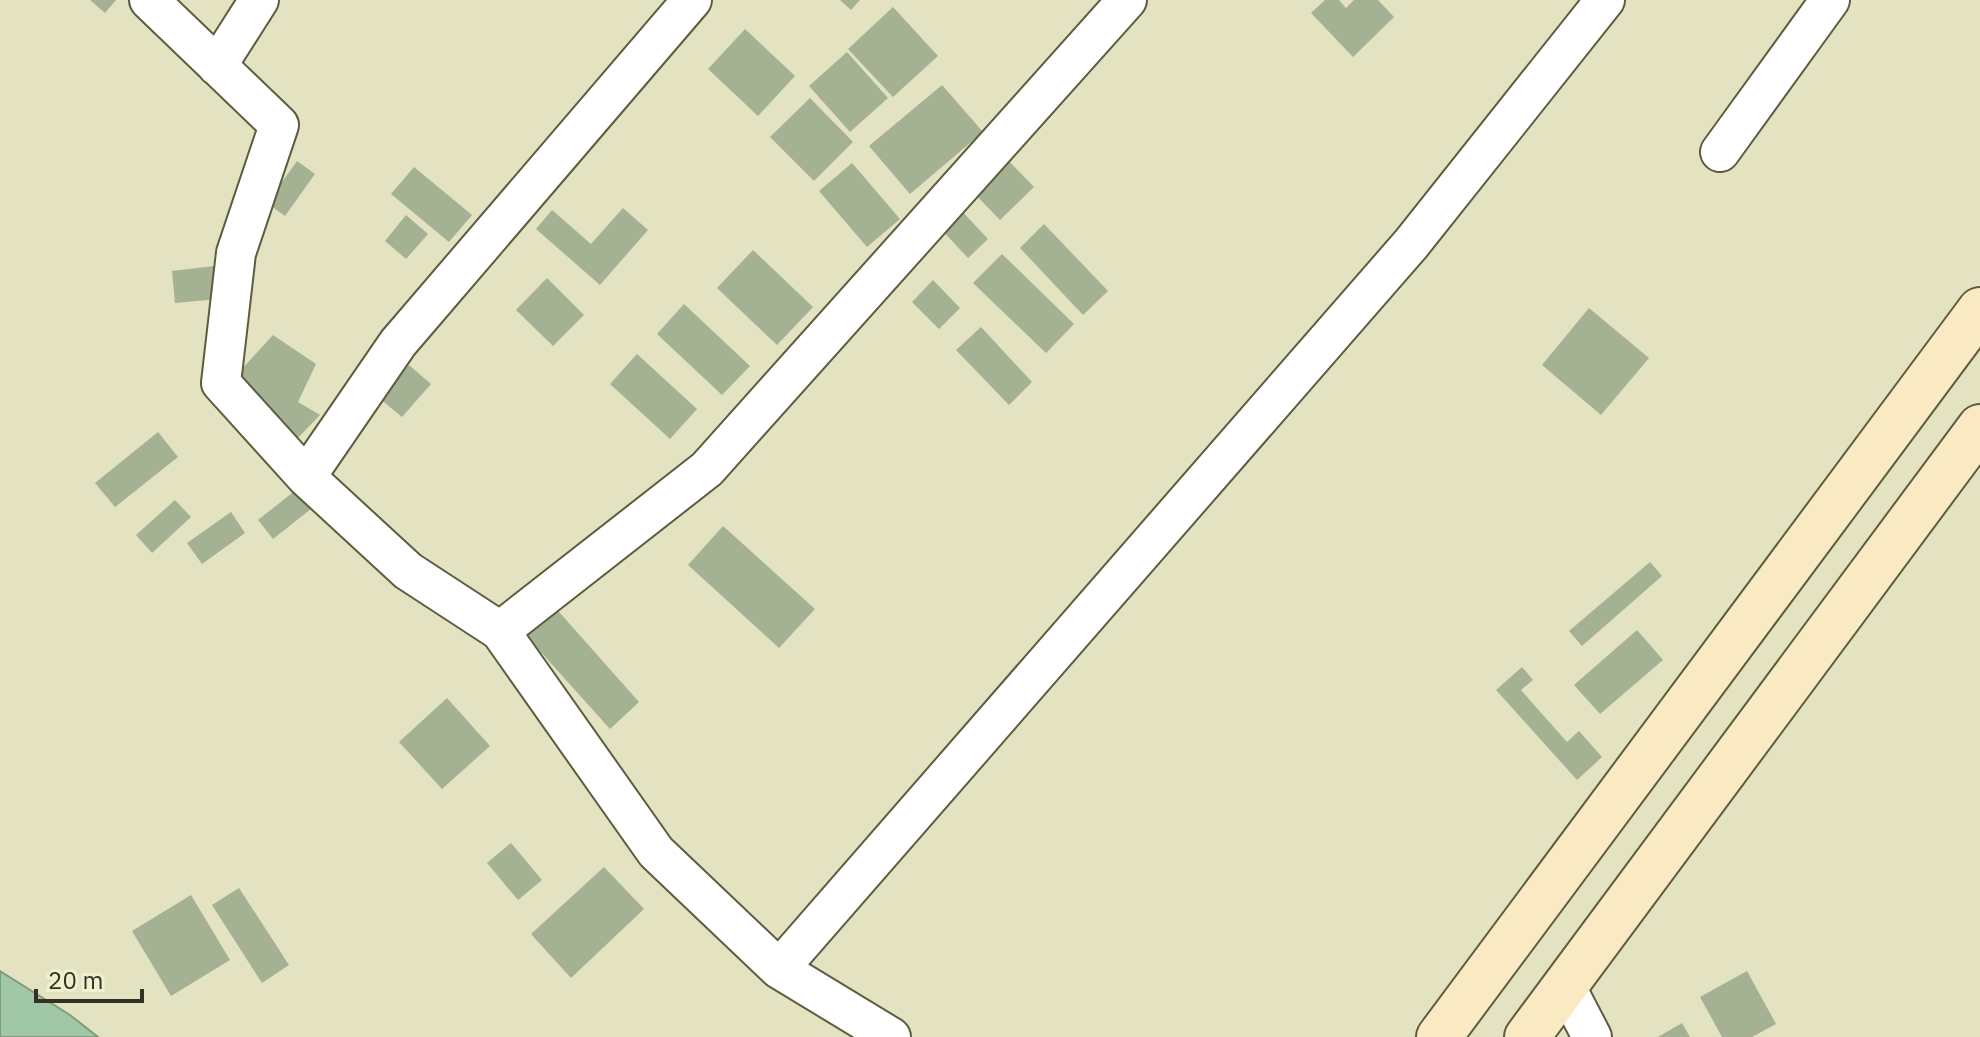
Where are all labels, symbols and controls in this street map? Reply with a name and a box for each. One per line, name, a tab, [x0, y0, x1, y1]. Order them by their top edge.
scale bar	[36, 953, 142, 1003]
text: 20 m	[48, 964, 103, 996]

